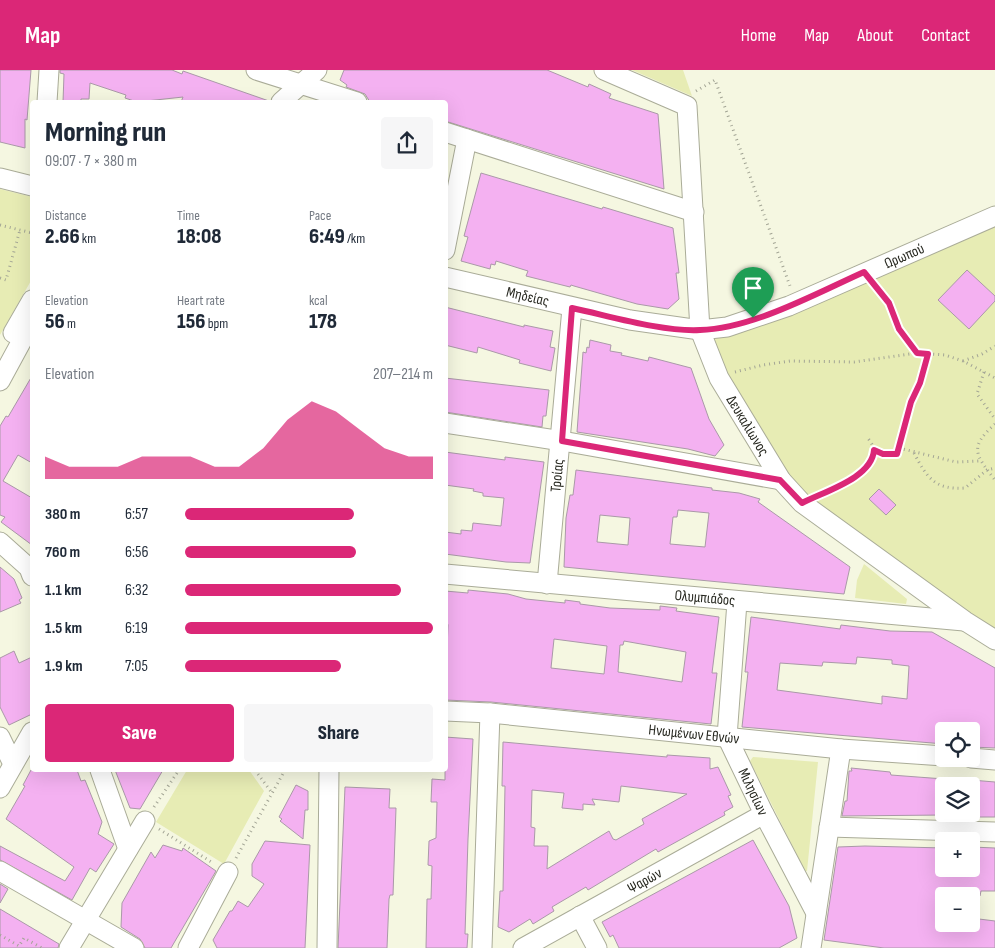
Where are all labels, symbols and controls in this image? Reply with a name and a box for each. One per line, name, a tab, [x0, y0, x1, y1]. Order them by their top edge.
text: Map	[25, 21, 60, 50]
text: Home	[741, 25, 776, 46]
text: Map	[804, 25, 829, 46]
text: About	[857, 25, 893, 46]
text: Contact	[921, 25, 970, 46]
text: Morning run	[45, 116, 166, 149]
button: share	[381, 117, 433, 169]
text: 09:07 · 7 × 380 m	[45, 152, 137, 171]
text: Distance	[45, 207, 86, 224]
text: Time	[177, 207, 200, 224]
text: Pace	[309, 207, 331, 224]
text: 2.66	[45, 224, 80, 249]
text: 18:08	[177, 224, 221, 249]
text: 6:49	[309, 224, 345, 249]
text: km	[80, 230, 96, 247]
text: /km	[345, 230, 365, 247]
street label: Ωρωπού	[881, 239, 927, 273]
pin	[732, 267, 774, 318]
icon: arrive	[739, 274, 767, 302]
street label: Μηδείας	[505, 282, 551, 310]
text: Elevation	[45, 292, 88, 309]
text: Heart rate	[177, 292, 225, 309]
text: kcal	[309, 292, 328, 309]
text: 56	[45, 309, 65, 334]
text: 156	[177, 309, 205, 334]
text: 178	[309, 309, 337, 334]
text: m	[65, 315, 76, 332]
text: bpm	[205, 315, 228, 332]
text: Elevation	[45, 365, 94, 384]
text: 207–214 m	[373, 365, 433, 384]
street label: Δευκαλίωνος	[722, 392, 774, 459]
street label: Τροίας	[546, 458, 568, 493]
text: 380 m	[45, 505, 80, 524]
text: 6:57	[125, 505, 148, 524]
text: 760 m	[45, 543, 80, 562]
text: 6:56	[125, 543, 148, 562]
text: 1.1 km	[45, 581, 82, 600]
text: 6:32	[125, 581, 148, 600]
street label: Ολυμπιάδος	[674, 585, 736, 610]
text: 1.5 km	[45, 619, 82, 638]
text: 6:19	[125, 619, 148, 638]
text: 1.9 km	[45, 657, 83, 676]
text: 7:05	[125, 657, 148, 676]
button: Save	[45, 704, 234, 762]
button: Share	[244, 704, 433, 762]
street label: Ηνωμένων Εθνών	[648, 720, 740, 748]
map controls	[935, 722, 980, 932]
button: locate	[935, 722, 980, 767]
street label: Μιλησίων	[734, 765, 773, 819]
button: layers	[935, 777, 980, 822]
button: +	[935, 832, 980, 877]
street label: Ψαρών	[624, 863, 665, 898]
button: −	[935, 887, 980, 932]

